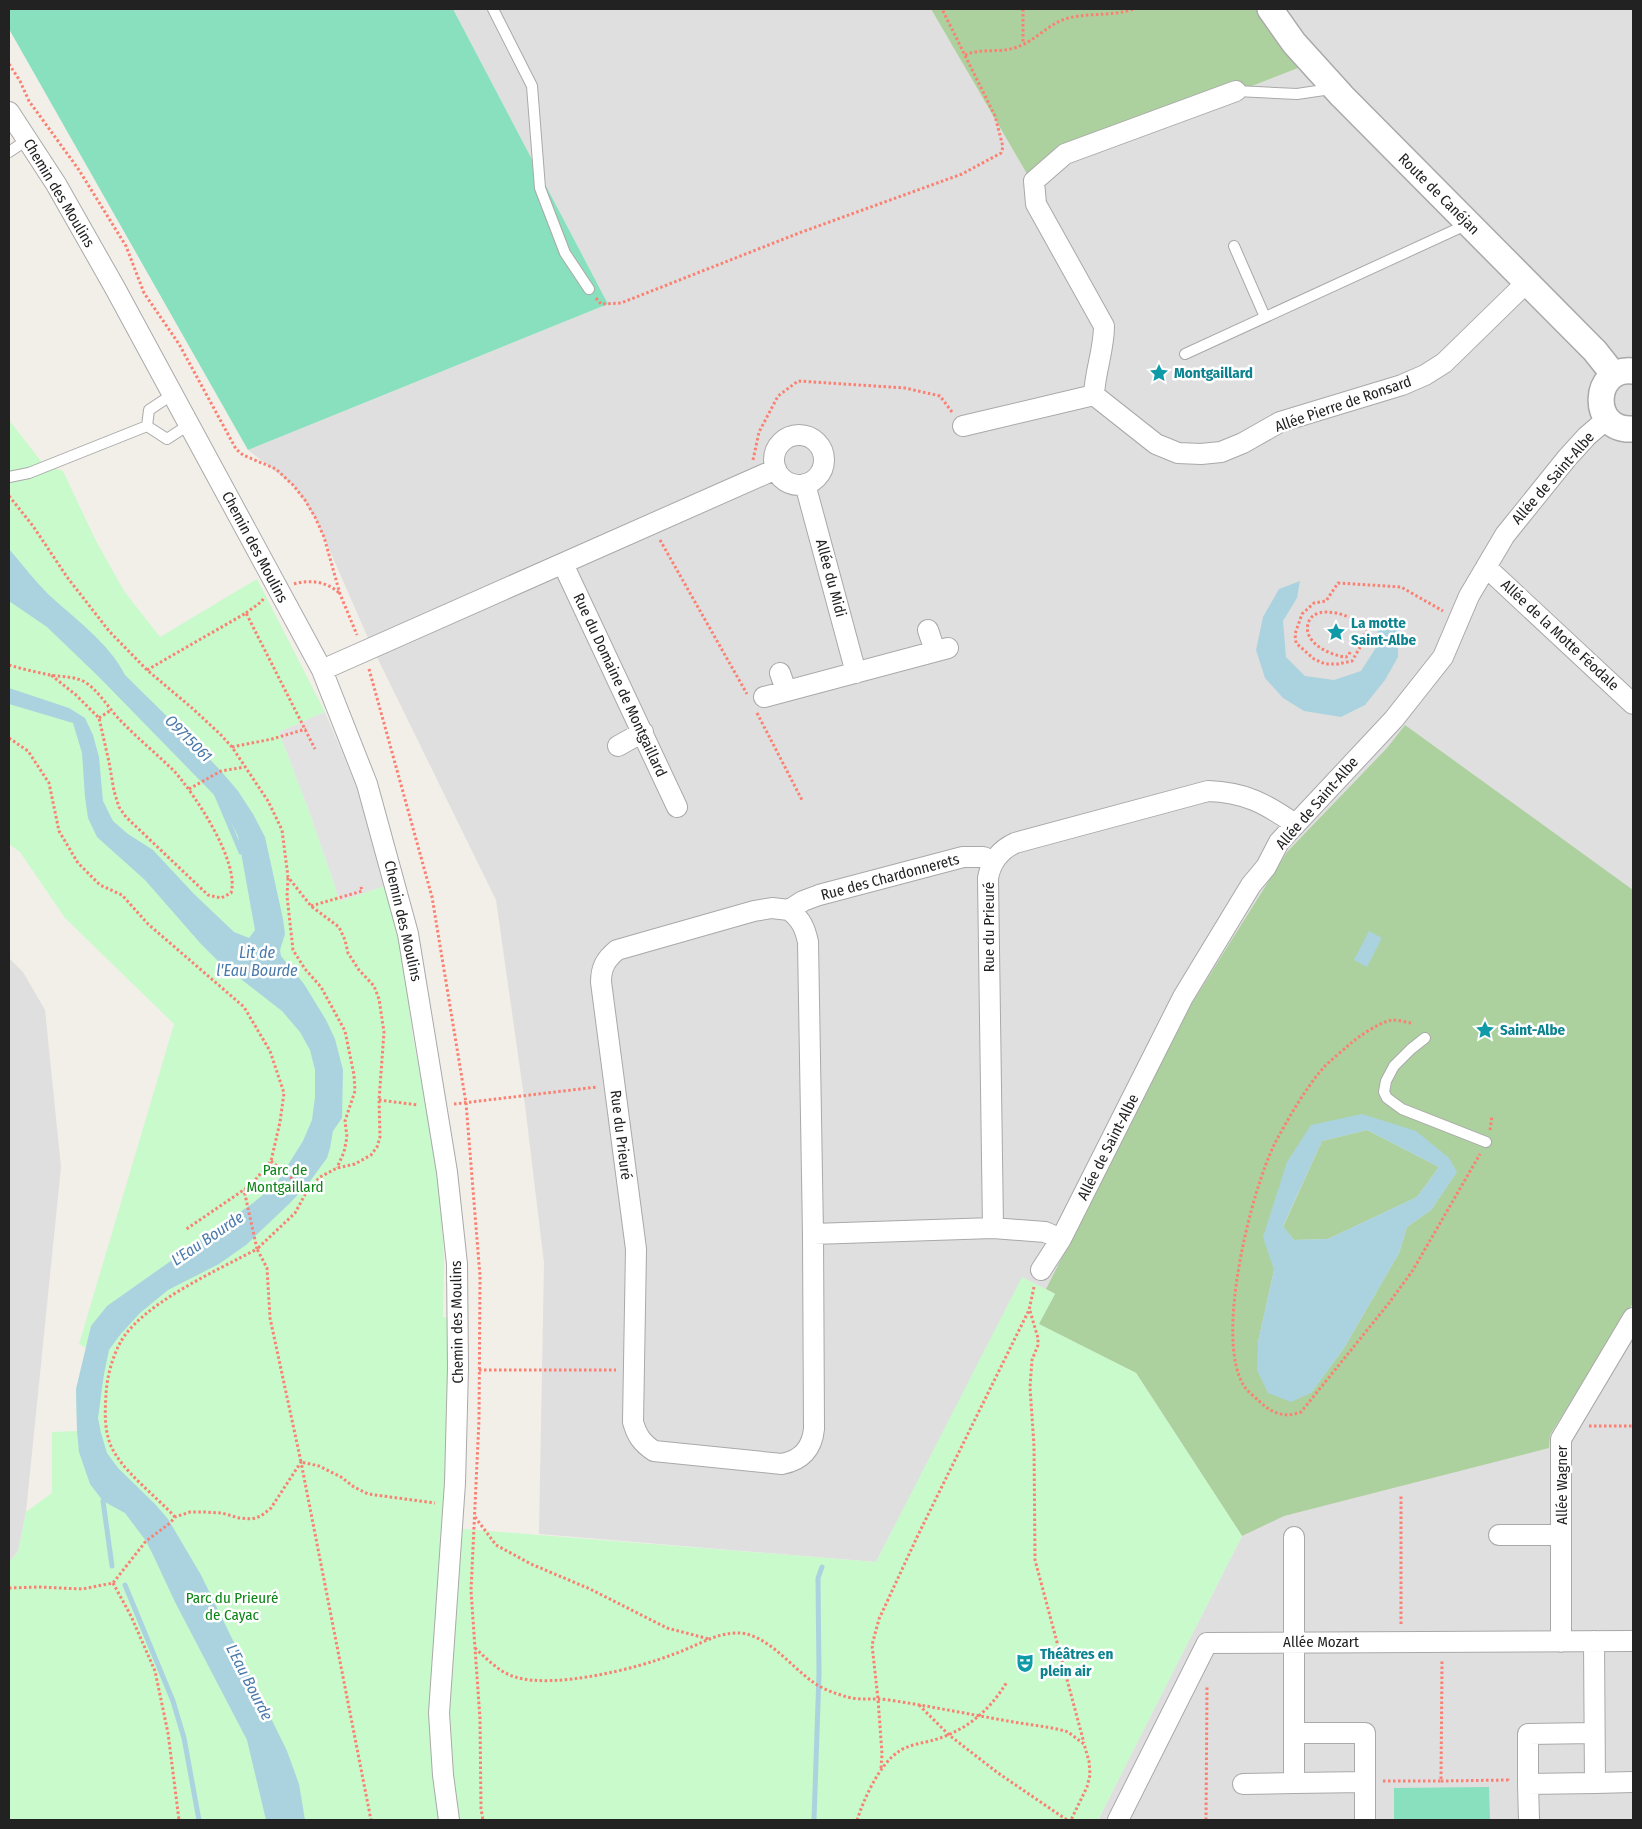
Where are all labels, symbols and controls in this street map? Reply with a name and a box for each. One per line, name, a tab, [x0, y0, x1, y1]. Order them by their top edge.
street label: Chemin des Moulins	[20, 135, 98, 251]
street label: Route de Canéjan	[1395, 150, 1483, 238]
place icon: Montgaillard	[1148, 362, 1170, 384]
place label: Montgaillard	[1174, 364, 1253, 382]
street label: Allée Pierre de Ronsard	[1272, 372, 1414, 436]
street label: Allée de Saint-Albe	[1508, 428, 1598, 528]
street label: Chemin des Moulins	[218, 488, 292, 606]
street label: Allée du Midi	[812, 537, 850, 619]
street label: Allée de la Motte Féodale	[1497, 576, 1623, 694]
street label: Rue du Domaine de Montgaillard	[569, 590, 671, 780]
place label: La motte Saint-Albe	[1351, 614, 1417, 649]
place icon: La motte Saint-Albe	[1325, 621, 1347, 643]
water label: O9715061	[161, 711, 216, 766]
street label: Allée de Saint-Albe	[1272, 753, 1362, 853]
street label: Rue des Chardonnerets	[819, 850, 961, 904]
street label: Chemin des Moulins	[380, 859, 426, 983]
street label: Rue du Prieuré	[980, 882, 998, 972]
water label: Lit de l'Eau Bourde	[216, 943, 298, 980]
place icon: Saint-Albe	[1474, 1019, 1496, 1041]
place label: Saint-Albe	[1500, 1021, 1566, 1039]
street label: Rue du Prieuré	[607, 1089, 635, 1181]
street label: Allée de Saint-Albe	[1074, 1091, 1142, 1203]
park label: Parc de Montgaillard	[246, 1161, 324, 1196]
water label: L'Eau Bourde	[168, 1207, 247, 1269]
street label: Chemin des Moulins	[447, 1260, 467, 1384]
street label: Allée Wagner	[1553, 1444, 1571, 1525]
park label: Parc du Prieuré de Cayac	[186, 1589, 278, 1624]
street label: Allée Mozart	[1283, 1633, 1359, 1651]
water label: L'Eau Bourde	[222, 1641, 277, 1724]
place label: Théâtres en plein air	[1040, 1645, 1113, 1680]
theatre icon: Théâtres en plein air	[1014, 1652, 1036, 1674]

